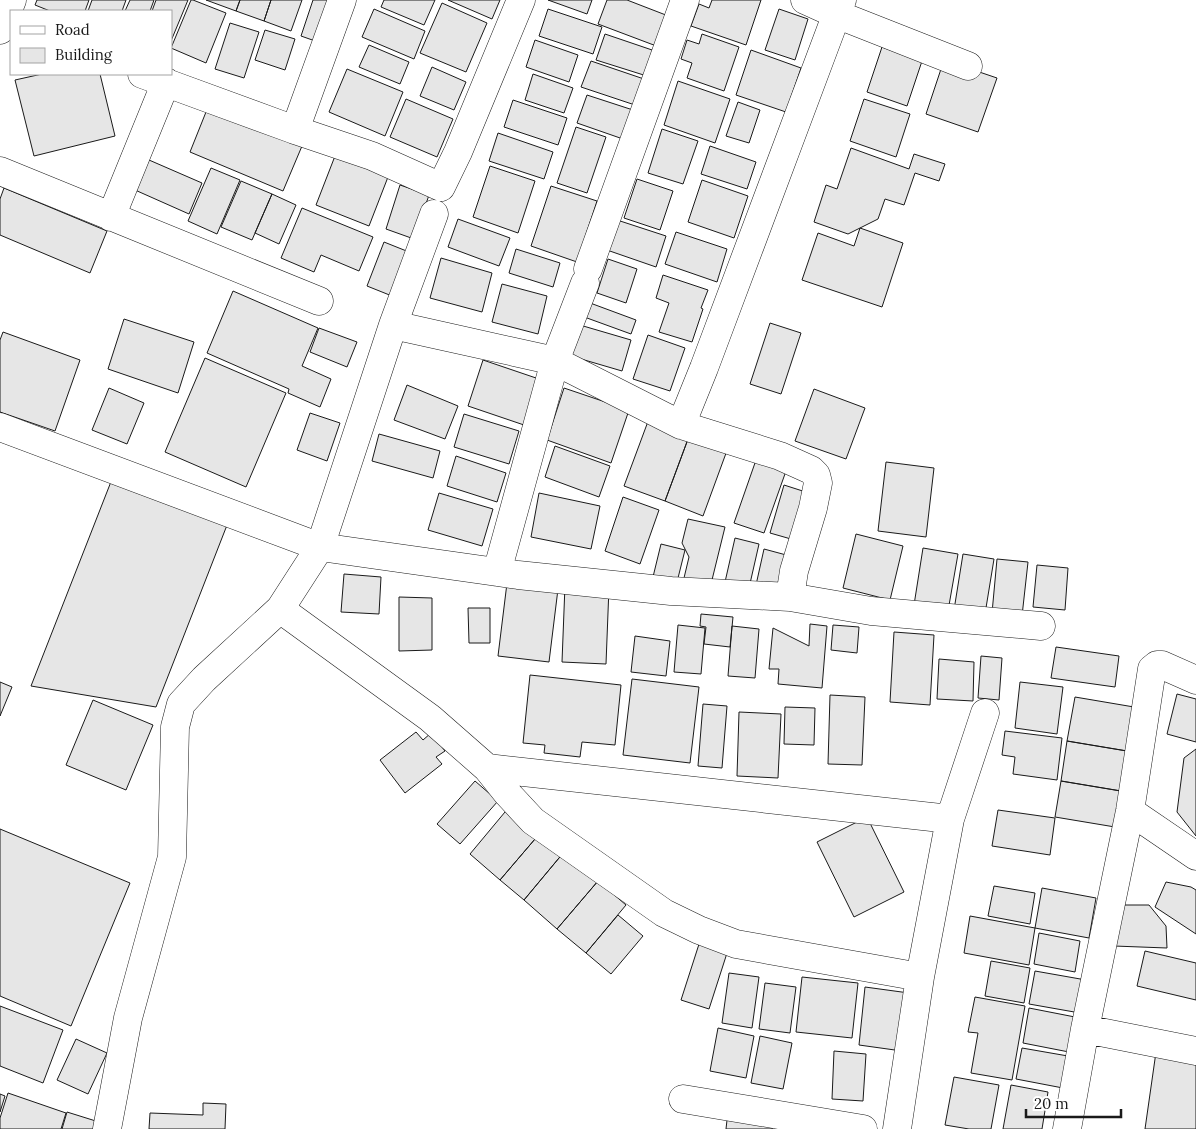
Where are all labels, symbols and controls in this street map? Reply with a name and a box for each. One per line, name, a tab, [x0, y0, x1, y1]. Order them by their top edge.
legend	[10, 10, 172, 75]
text: Road	[55, 20, 90, 39]
text: Building	[55, 45, 113, 64]
scale bar	[1026, 1086, 1121, 1118]
text: 20 m	[1034, 1094, 1069, 1113]

